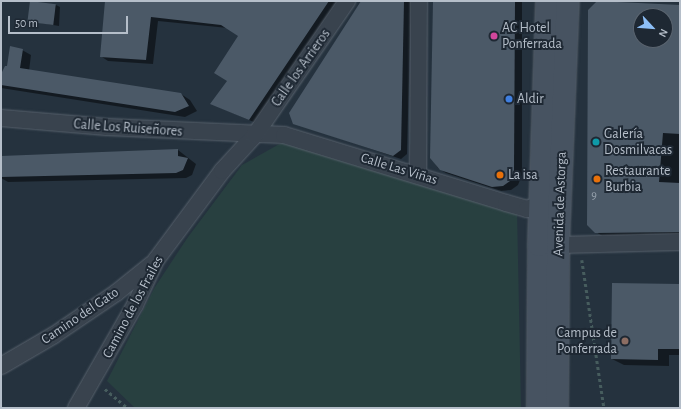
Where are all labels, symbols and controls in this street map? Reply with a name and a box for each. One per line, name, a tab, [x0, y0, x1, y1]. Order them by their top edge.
scale bar	[10, 8, 130, 34]
north arrow	[633, 8, 673, 48]
text: 50 m	[15, 17, 38, 29]
place label: AC Hotel Ponferrada	[502, 20, 562, 52]
street label: Calle los Arrieros	[268, 26, 334, 110]
text: N	[657, 27, 670, 39]
marker: AC Hotel Ponferrada	[489, 31, 499, 41]
place label: Aldir	[517, 91, 544, 107]
marker: Aldir	[504, 94, 514, 104]
street label: Calle Los Ruiseñores	[73, 116, 183, 140]
place label: Galería Dosmilvacas	[604, 126, 672, 158]
marker: Galería Dosmilvacas	[591, 137, 601, 147]
street label: Calle Las Viñas	[359, 149, 439, 189]
street label: Avenida de Astorga	[550, 151, 570, 257]
place label: Restaurante Burbia	[605, 163, 670, 196]
place label: La isa	[508, 167, 538, 183]
marker: La isa	[495, 170, 505, 180]
marker: Restaurante Burbia	[592, 174, 602, 184]
house number: 9	[591, 189, 597, 203]
street label: Camino de los Frailes	[99, 253, 167, 361]
street label: Camino del Gato	[38, 284, 122, 348]
place label: Campus de Ponferrada	[557, 325, 617, 358]
marker: Campus de Ponferrada	[620, 336, 630, 346]

